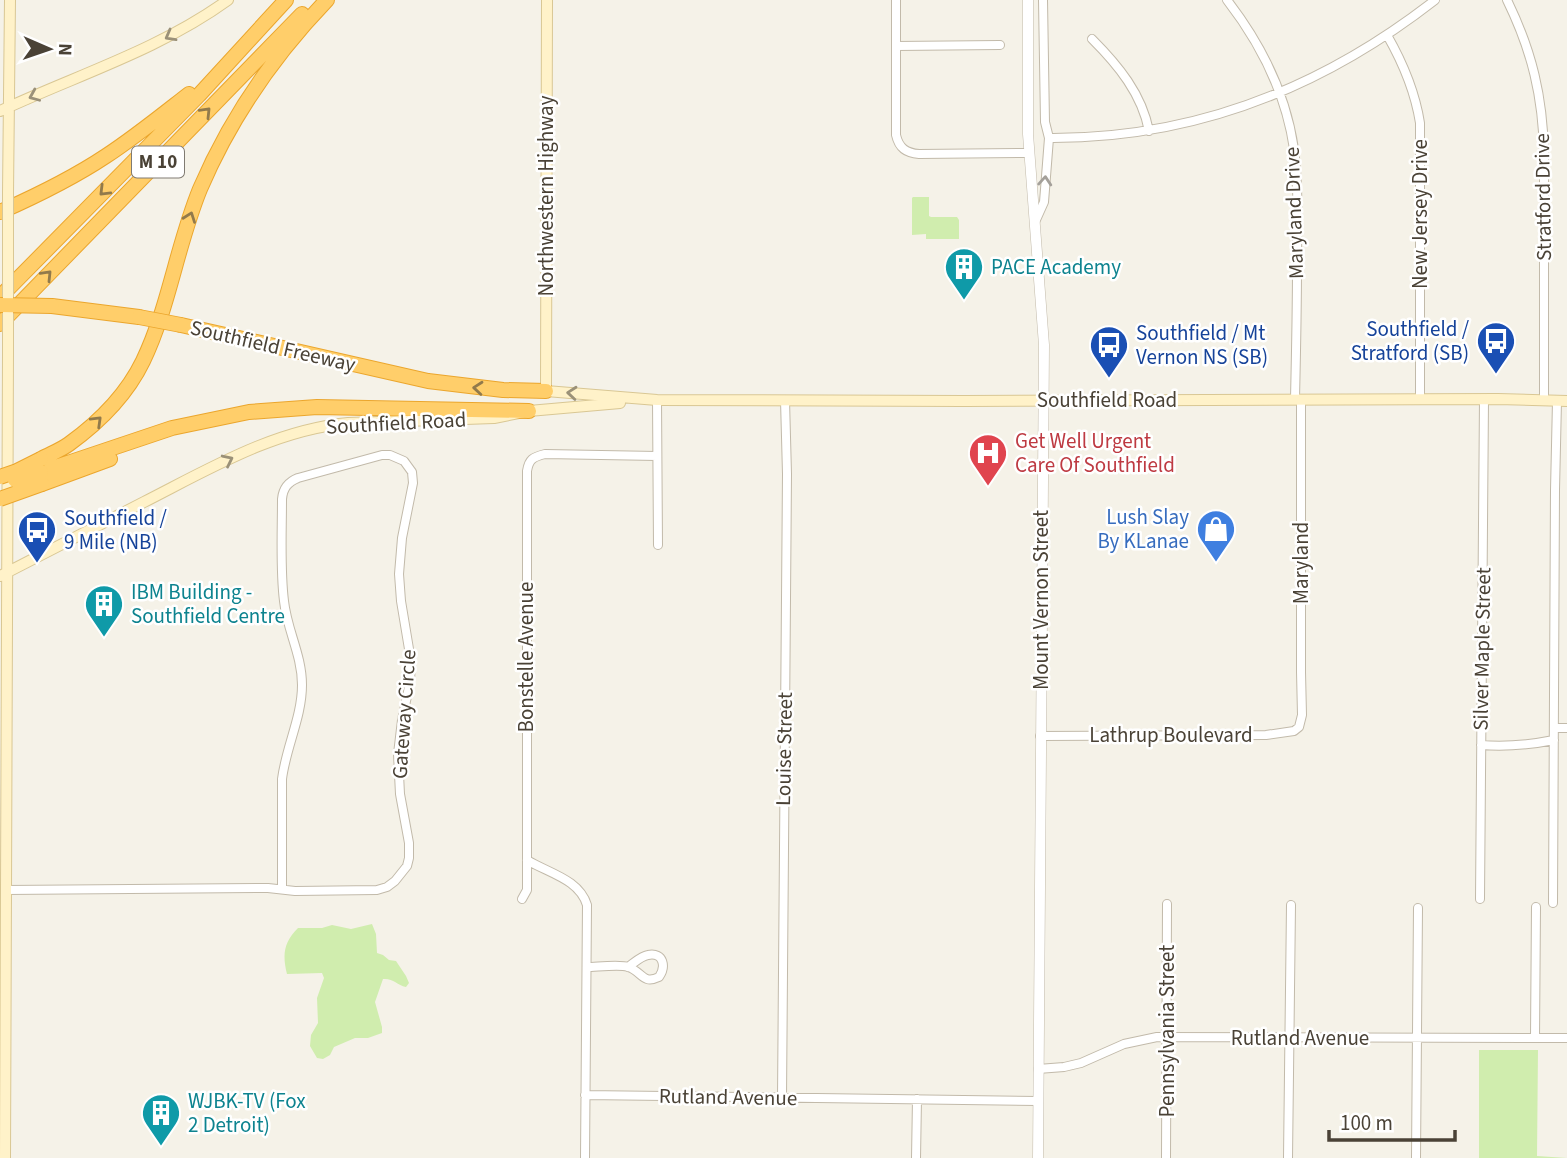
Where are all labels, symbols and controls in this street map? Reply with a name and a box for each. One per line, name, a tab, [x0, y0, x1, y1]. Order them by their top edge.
north arrow	[14, 14, 84, 84]
one-way arrow	[165, 28, 177, 41]
text: N	[51, 43, 78, 56]
one-way arrow	[29, 88, 41, 102]
street label: Northwestern Highway	[531, 95, 561, 296]
one-way arrow	[198, 107, 211, 120]
street label: Stratford Drive	[1527, 133, 1559, 261]
street label: New Jersey Drive	[1405, 139, 1435, 289]
road number: M 10	[132, 146, 184, 178]
street label: Maryland Drive	[1277, 146, 1311, 280]
one-way arrow	[1037, 175, 1052, 186]
one-way arrow	[99, 183, 112, 196]
one-way arrow	[182, 212, 196, 224]
building icon: PACE Academy	[943, 246, 985, 301]
place label: PACE Academy	[991, 252, 1121, 282]
one-way arrow	[39, 270, 52, 283]
street label: Southfield Freeway	[187, 312, 359, 380]
place label: Southfield / Stratford (SB)	[1351, 314, 1470, 368]
place label: Southfield / Mt Vernon NS (SB)	[1136, 318, 1268, 372]
bus stop icon: Southfield / Stratford (SB)	[1475, 320, 1517, 375]
bus stop icon: Southfield / Mt Vernon NS (SB)	[1088, 324, 1130, 379]
one-way arrow	[472, 381, 483, 396]
street label: Southfield Road	[1037, 385, 1177, 415]
one-way arrow	[567, 386, 578, 401]
street label: Southfield Road	[325, 404, 467, 442]
one-way arrow	[89, 416, 102, 429]
place label: Get Well Urgent Care Of Southfield	[1015, 426, 1175, 480]
hospital icon: Get Well Urgent Care Of Southfield	[967, 432, 1009, 487]
one-way arrow	[221, 454, 233, 468]
place label: Lush Slay By KLanae	[1097, 502, 1189, 556]
place label: Southfield / 9 Mile (NB)	[64, 503, 167, 557]
shop icon: Lush Slay By KLanae	[1195, 508, 1237, 563]
bus stop icon: Southfield / 9 Mile (NB)	[16, 509, 58, 564]
street label: Mount Vernon Street	[1026, 510, 1056, 690]
street label: Maryland	[1286, 522, 1316, 604]
street label: Silver Maple Street	[1466, 567, 1498, 731]
place label: IBM Building - Southfield Centre	[131, 577, 285, 631]
street label: Bonstelle Avenue	[511, 582, 541, 732]
building icon: IBM Building - Southfield Centre	[83, 583, 125, 638]
street label: Gateway Circle	[385, 648, 423, 780]
street label: Louise Street	[768, 692, 800, 806]
street label: Lathrup Boulevard	[1089, 720, 1253, 750]
street label: Pennsylvania Street	[1152, 945, 1182, 1117]
street label: Rutland Avenue	[1231, 1023, 1369, 1053]
street label: Rutland Avenue	[659, 1081, 797, 1113]
place label: WJBK-TV (Fox 2 Detroit)	[188, 1086, 306, 1140]
building icon: WJBK-TV (Fox 2 Detroit)	[140, 1092, 182, 1147]
scale bar	[1329, 1098, 1455, 1142]
text: 100 m	[1340, 1108, 1393, 1138]

